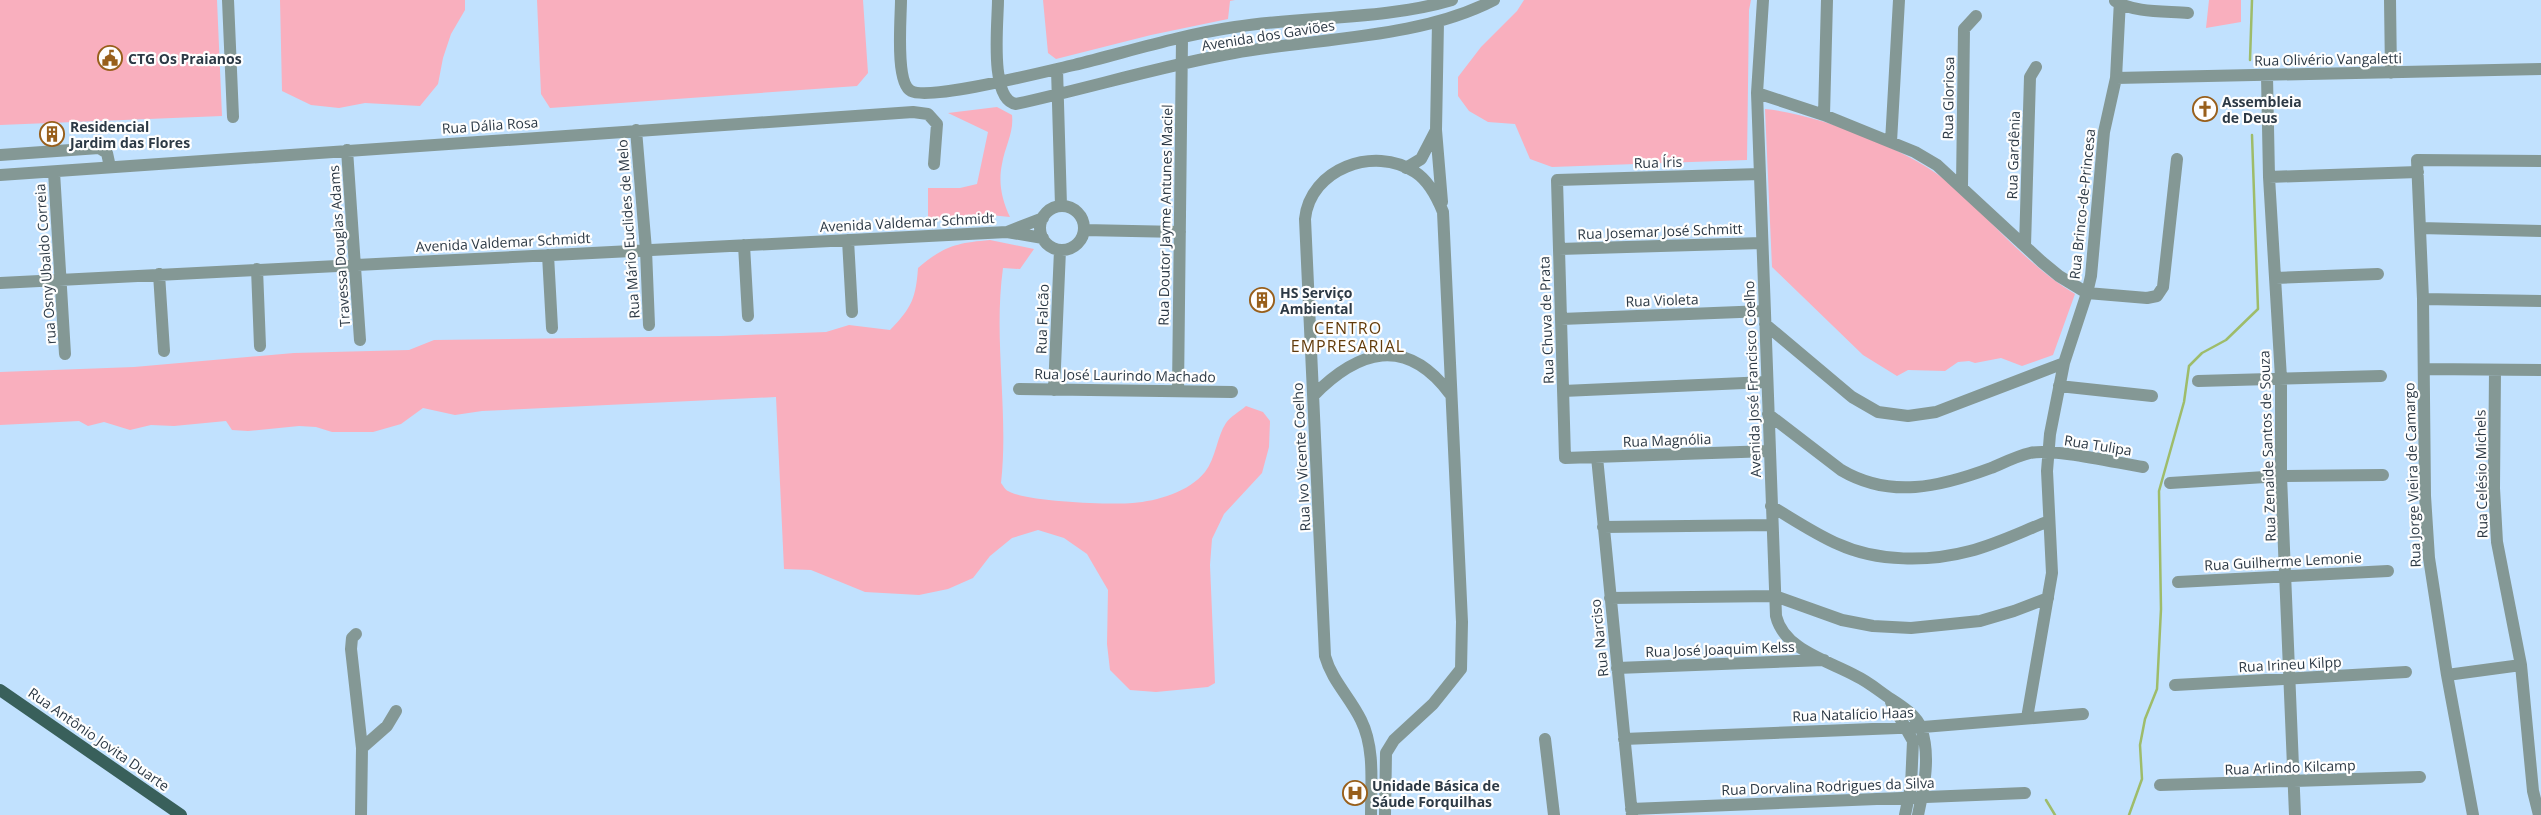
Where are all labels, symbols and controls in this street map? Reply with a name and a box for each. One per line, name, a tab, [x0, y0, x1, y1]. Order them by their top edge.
street label: Avenida dos Gaviões	[1200, 15, 1336, 55]
public building icon: CTG Os Praianos	[97, 45, 123, 71]
street label: Rua Olivério Vangaletti	[2254, 48, 2402, 70]
place label: CTG Os Praianos	[128, 49, 242, 68]
street label: Rua Gloriosa	[1938, 56, 1958, 140]
place label: Assembleia de Deus	[2222, 92, 2302, 127]
church icon: Assembleia de Deus	[2192, 96, 2218, 122]
street label: Rua Doutor Jayme Antunes Maciel	[1154, 104, 1176, 326]
street label: Rua Gardênia	[2002, 110, 2024, 200]
street label: Rua Dália Rosa	[441, 112, 539, 138]
place label: Residencial Jardim das Flores	[68, 117, 190, 152]
building icon: Residencial Jardim das Flores	[39, 121, 65, 147]
street label: Rua Brinco-de-Princesa	[2065, 128, 2099, 280]
street label: Rua Mário Euclides de Melo	[612, 139, 644, 319]
street label: Rua Íris	[1633, 152, 1683, 172]
street label: Travessa Douglas Adams	[324, 164, 354, 327]
street label: rua Osny Ubaldo Correia	[30, 183, 60, 345]
street label: Avenida Valdemar Schmidt	[819, 208, 995, 236]
street label: Rua Josemar José Schmitt	[1577, 219, 1743, 243]
street label: Avenida Valdemar Schmidt	[415, 228, 591, 256]
street label: Rua Chuva de Prata	[1534, 256, 1558, 384]
street label: Avenida José Francisco Coelho	[1739, 280, 1765, 478]
place label: HS Serviço Ambiental	[1280, 283, 1353, 318]
street label: Rua Falcão	[1031, 284, 1053, 354]
building icon: HS Serviço Ambiental	[1249, 287, 1275, 313]
street label: Rua Violeta	[1625, 289, 1699, 311]
district label: CENTRO EMPRESARIAL	[1291, 317, 1405, 357]
street label: Rua Zenaide Santos de Souza	[2254, 350, 2280, 542]
street label: Rua José Laurindo Machado	[1034, 364, 1216, 386]
street label: Rua Ivo Vicente Coelho	[1288, 382, 1314, 532]
street label: Rua Jorge Vieira de Camargo	[2399, 382, 2425, 568]
street label: Rua Celésio Michels	[2470, 409, 2492, 538]
street label: Rua Magnólia	[1622, 429, 1712, 451]
street label: Rua Tulipa	[2063, 430, 2133, 460]
street label: Rua Guilherme Lemonie	[2204, 547, 2362, 575]
street label: Rua Narciso	[1585, 598, 1613, 678]
street label: Rua José Joaquim Kelss	[1645, 637, 1795, 661]
street label: Rua Irineu Kilpp	[2238, 652, 2342, 676]
street label: Rua Antônio Jovita Duarte	[25, 683, 173, 795]
street label: Rua Natalício Haas	[1792, 702, 1914, 726]
street label: Rua Arlindo Kilcamp	[2224, 755, 2356, 779]
street label: Rua Dorvalina Rodrigues da Silva	[1721, 773, 1935, 799]
place label: Unidade Básica de Sáude Forquilhas	[1372, 776, 1500, 811]
hospital icon: Unidade Básica de Sáude Forquilhas	[1342, 780, 1368, 806]

